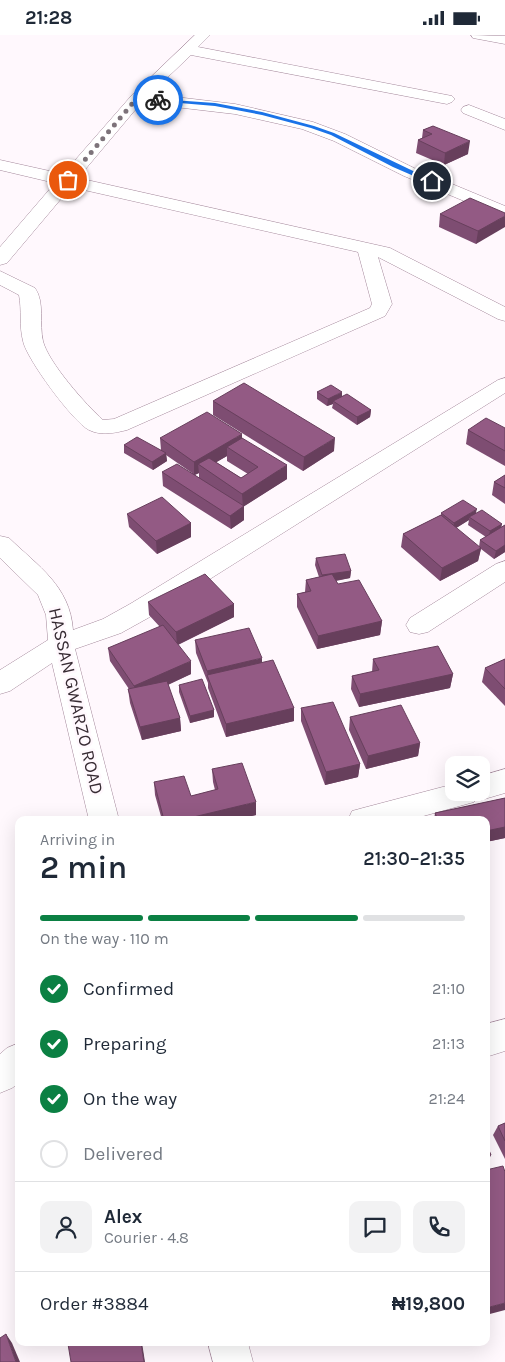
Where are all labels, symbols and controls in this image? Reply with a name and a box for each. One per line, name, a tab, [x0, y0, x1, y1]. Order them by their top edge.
text: 21:28	[25, 7, 72, 29]
courier	[133, 75, 183, 125]
icon: bike	[144, 86, 172, 114]
pin	[47, 159, 89, 201]
pin	[411, 160, 453, 202]
icon: bag	[54, 166, 82, 194]
icon: home	[418, 167, 446, 195]
street label: HASSAN GWARZO ROAD	[44, 605, 108, 797]
map controls	[445, 756, 490, 801]
button: layers	[445, 756, 490, 801]
text: Arriving in	[40, 830, 115, 849]
text: 21:30–21:35	[363, 848, 465, 870]
text: 2 min	[40, 849, 127, 886]
text: On the way · 110 m	[40, 929, 169, 948]
icon: check	[40, 975, 68, 1003]
text: Confirmed	[83, 978, 174, 1000]
text: 21:10	[432, 979, 465, 998]
icon: check	[40, 1030, 68, 1058]
text: Preparing	[83, 1033, 166, 1055]
text: 21:13	[432, 1034, 465, 1053]
icon: check	[40, 1085, 68, 1113]
text: On the way	[83, 1088, 177, 1110]
text: 21:24	[429, 1089, 465, 1108]
text: Delivered	[83, 1143, 163, 1165]
button: person	[40, 1201, 92, 1253]
button: chat	[349, 1201, 401, 1253]
button: phone	[413, 1201, 465, 1253]
text: Alex	[104, 1206, 142, 1228]
text: Courier · 4.8	[104, 1228, 189, 1247]
text: Order #3884	[40, 1293, 149, 1315]
text: ₦19,800	[392, 1293, 465, 1315]

